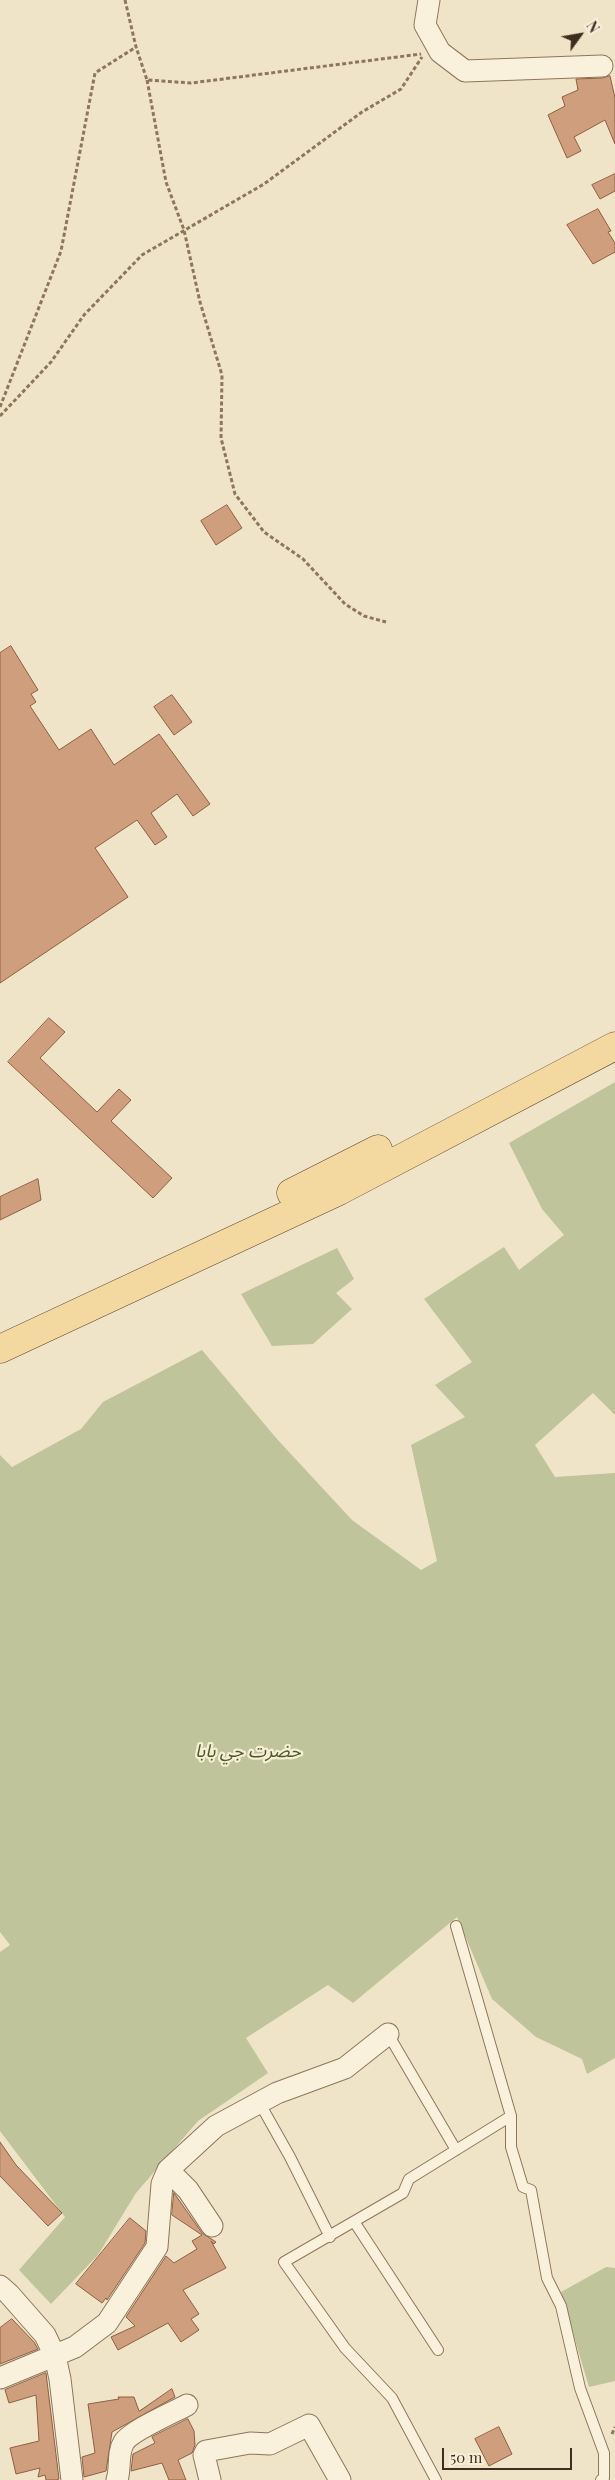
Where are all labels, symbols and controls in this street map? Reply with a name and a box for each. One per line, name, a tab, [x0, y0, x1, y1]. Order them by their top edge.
north arrow	[555, 10, 605, 60]
text: N	[582, 17, 604, 36]
park label: حضرت جي بابا	[195, 1740, 301, 1762]
scale bar	[445, 2438, 575, 2470]
text: 50 m	[450, 2447, 482, 2467]

